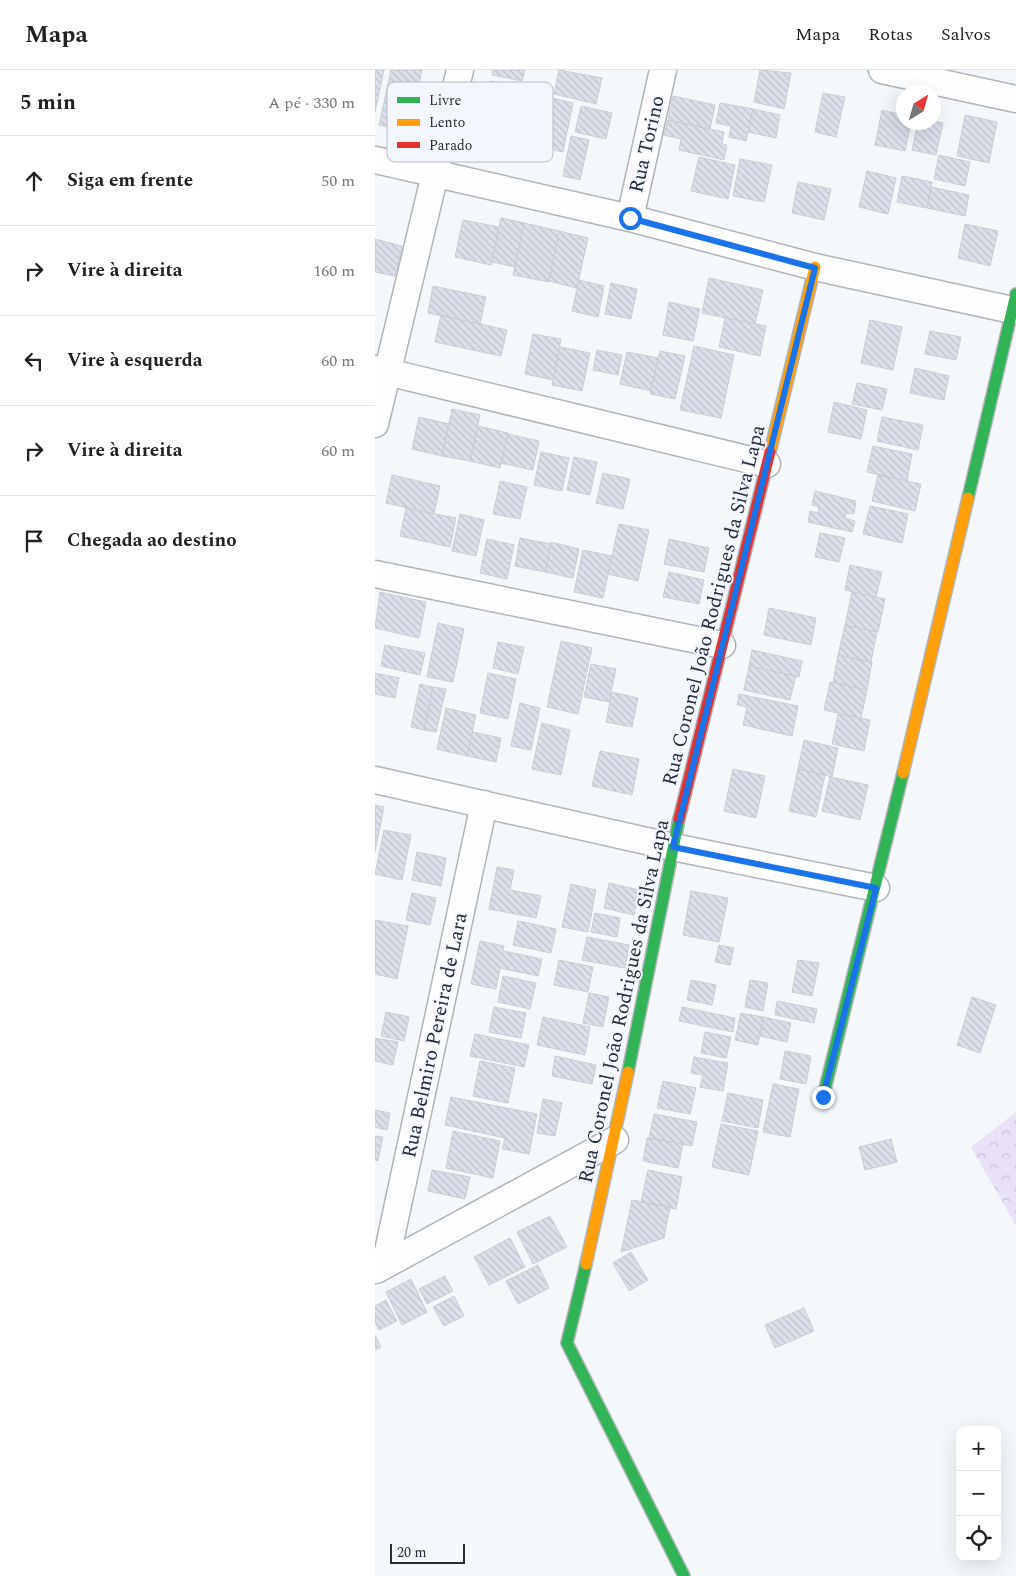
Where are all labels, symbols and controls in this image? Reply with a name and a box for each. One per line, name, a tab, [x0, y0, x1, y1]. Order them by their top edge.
text: Mapa	[25, 17, 88, 53]
text: Mapa	[795, 21, 840, 48]
text: Rotas	[868, 21, 913, 48]
text: Salvos	[941, 21, 991, 48]
legend	[387, 82, 553, 162]
north arrow	[896, 85, 941, 130]
text: 5 min	[20, 87, 76, 119]
text: Livre	[429, 90, 462, 111]
text: A pé · 330 m	[268, 91, 355, 115]
street label: Rua Torino	[621, 93, 673, 196]
text: Lento	[429, 112, 465, 133]
text: Parado	[429, 135, 472, 156]
text: Siga em frente	[67, 166, 193, 195]
icon: ahead	[20, 167, 48, 195]
text: 50 m	[321, 169, 355, 193]
route start	[619, 207, 642, 230]
text: Vire à direita	[67, 256, 183, 285]
icon: right	[20, 257, 48, 285]
text: 160 m	[313, 259, 355, 283]
text: Vire à esquerda	[67, 346, 203, 375]
icon: left	[20, 347, 48, 375]
text: 60 m	[321, 349, 355, 373]
street label: Rua Coronel João Rodrigues da Silva Lapa	[655, 421, 773, 789]
text: Vire à direita	[67, 436, 183, 465]
icon: right	[20, 437, 48, 465]
text: 60 m	[321, 439, 355, 463]
text: Chegada ao destino	[67, 526, 237, 555]
icon: arrive	[20, 527, 48, 555]
street label: Rua Coronel João Rodrigues da Silva Lapa	[571, 816, 677, 1186]
street label: Rua Belmiro Pereira de Lara	[394, 909, 476, 1161]
route end	[812, 1086, 835, 1109]
map controls	[956, 1426, 1001, 1561]
button: +	[956, 1426, 1001, 1471]
button: −	[956, 1471, 1001, 1516]
button: locate	[956, 1516, 1001, 1561]
scale bar	[390, 1541, 465, 1564]
text: 20 m	[397, 1542, 427, 1563]

